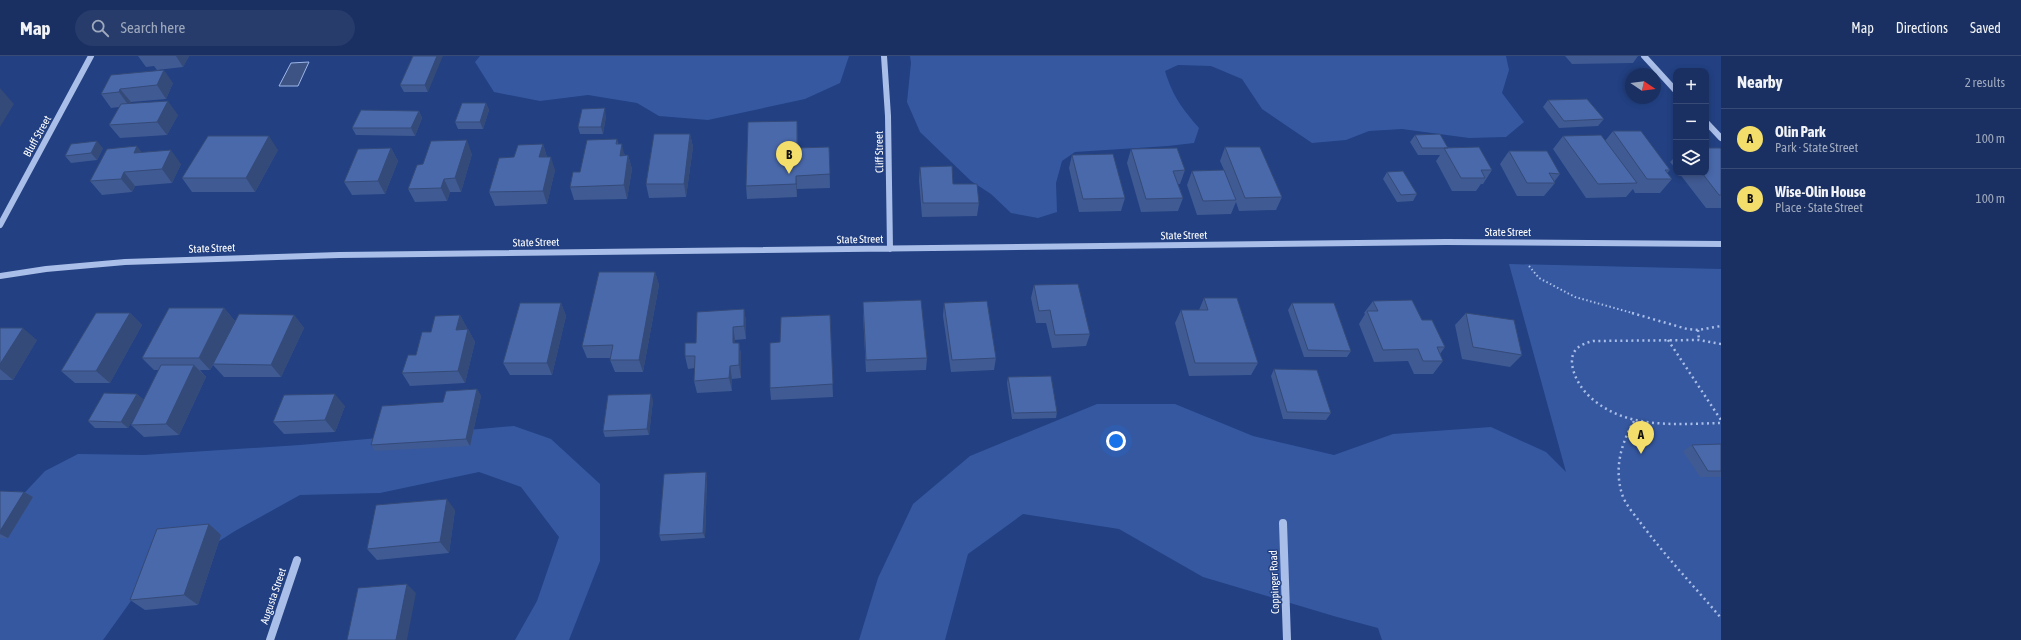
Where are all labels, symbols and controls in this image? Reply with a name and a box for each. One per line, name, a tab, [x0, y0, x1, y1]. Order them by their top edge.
search box	[75, 10, 355, 46]
text: Map	[20, 17, 51, 39]
icon: search	[89, 17, 111, 39]
text: Search here	[121, 19, 185, 36]
text: Map	[1851, 20, 1874, 36]
text: Directions	[1896, 20, 1948, 36]
text: Saved	[1970, 20, 2001, 36]
north arrow	[1625, 68, 1661, 104]
map controls	[1673, 68, 1709, 176]
button: +	[1673, 68, 1709, 104]
text: Nearby	[1737, 72, 1783, 92]
text: 2 results	[1965, 75, 2005, 90]
button: −	[1673, 104, 1709, 140]
street label: Bluff Street	[21, 113, 53, 159]
text: Olin Park	[1775, 123, 1826, 140]
street label: Cliff Street	[873, 131, 885, 173]
text: A	[1747, 131, 1753, 146]
text: 100 m	[1976, 131, 2005, 146]
button: layers	[1673, 140, 1709, 176]
text: Park · State Street	[1775, 140, 1858, 155]
pin: B	[776, 141, 802, 174]
text: Wise-Olin House	[1775, 183, 1866, 200]
text: B	[1747, 191, 1753, 206]
text: 100 m	[1976, 191, 2005, 206]
text: Place · State Street	[1775, 200, 1863, 215]
street label: State Street	[1485, 226, 1531, 238]
street label: State Street	[1161, 229, 1207, 241]
street label: State Street	[837, 233, 883, 245]
street label: State Street	[513, 236, 559, 248]
street label: State Street	[189, 241, 235, 255]
pin: A	[1628, 421, 1654, 454]
your location	[1106, 431, 1126, 451]
street label: Coppinger Road	[1267, 550, 1281, 614]
street label: Augusta Street	[258, 566, 288, 626]

